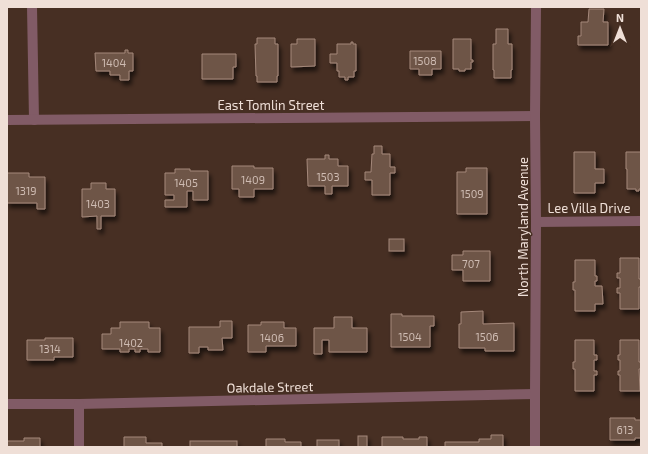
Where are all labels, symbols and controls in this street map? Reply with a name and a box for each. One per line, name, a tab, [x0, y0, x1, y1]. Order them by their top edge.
north arrow	[600, 8, 640, 48]
text: N	[616, 11, 624, 24]
house number: 1508	[413, 54, 437, 67]
house number: 1404	[102, 56, 127, 69]
street label: East Tomlin Street	[217, 97, 325, 113]
street label: North Maryland Avenue	[515, 157, 531, 297]
house number: 1503	[316, 170, 340, 183]
house number: 1409	[241, 173, 265, 186]
house number: 1405	[174, 176, 198, 189]
house number: 1319	[15, 184, 37, 197]
house number: 1509	[460, 187, 484, 200]
house number: 1403	[86, 197, 110, 210]
street label: Lee Villa Drive	[548, 200, 631, 216]
house number: 707	[462, 257, 480, 270]
house number: 1504	[398, 330, 422, 343]
house number: 1506	[475, 330, 499, 343]
house number: 1406	[260, 331, 284, 344]
house number: 1402	[119, 336, 143, 349]
house number: 1314	[39, 342, 61, 355]
street label: Oakdale Street	[226, 378, 314, 396]
house number: 613	[617, 423, 633, 436]

